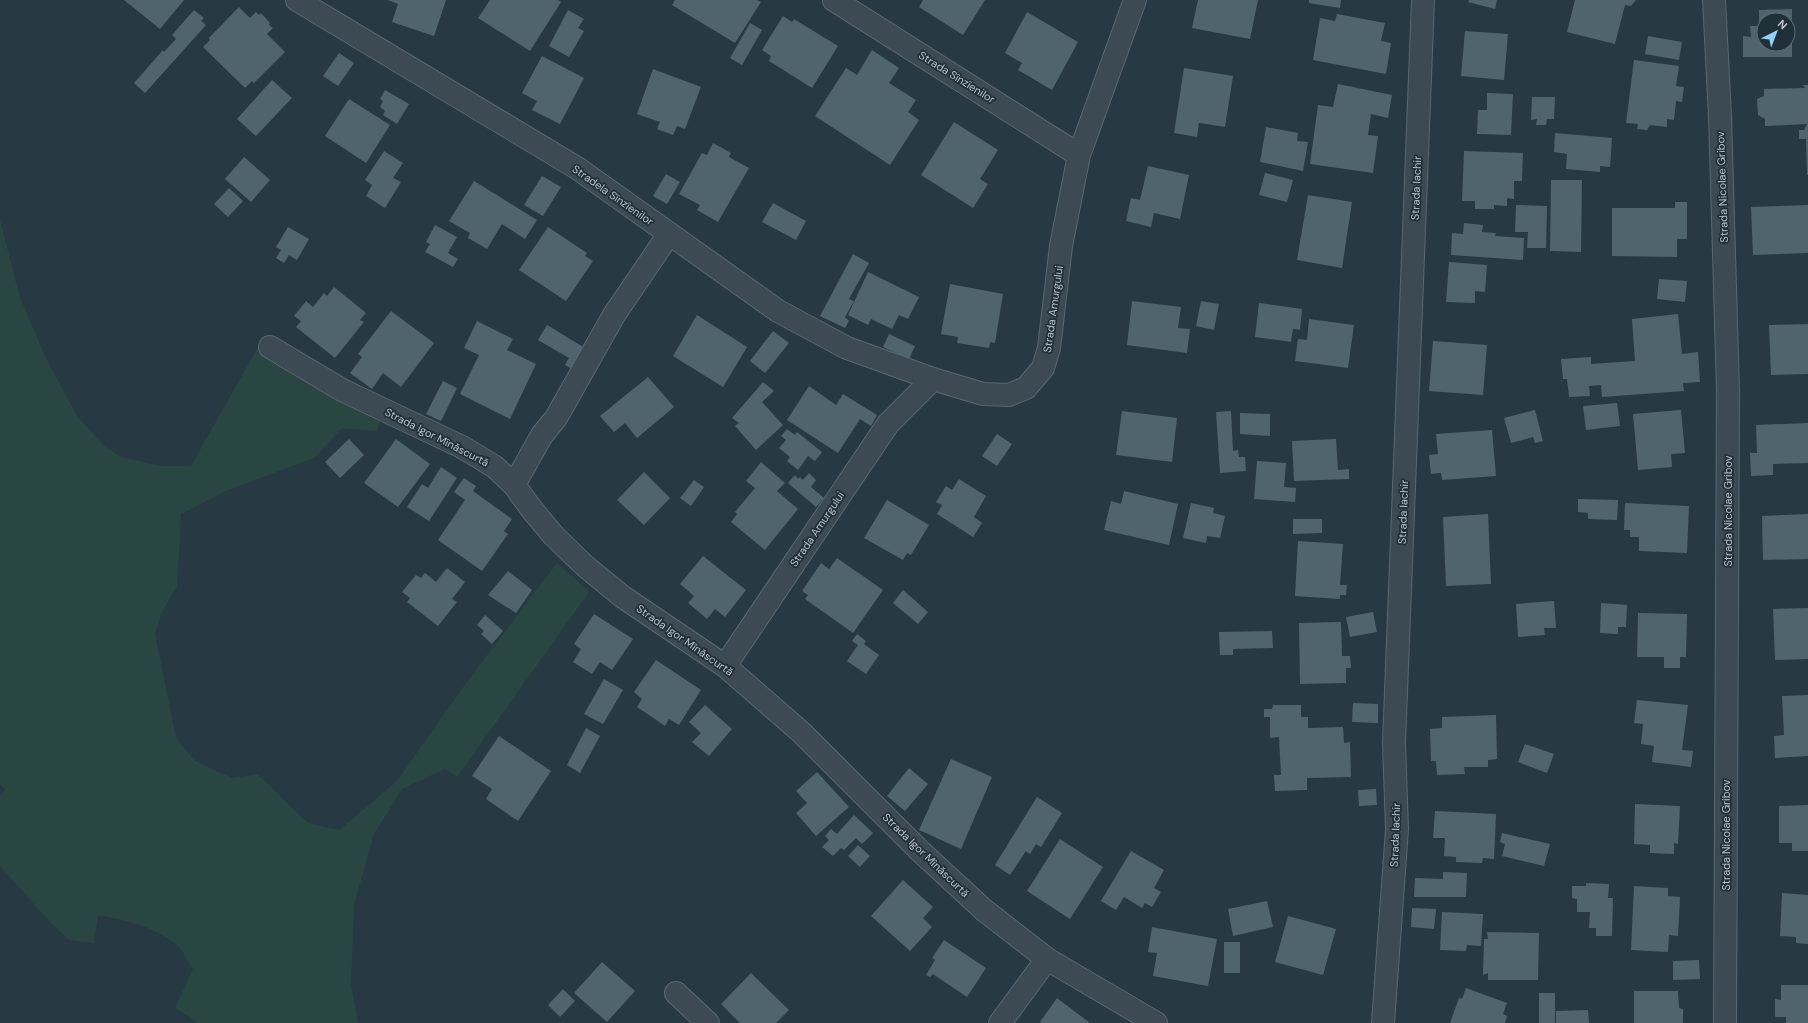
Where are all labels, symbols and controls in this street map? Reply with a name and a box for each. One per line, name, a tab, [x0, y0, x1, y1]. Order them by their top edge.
north arrow	[1756, 12, 1796, 52]
text: N	[1775, 17, 1790, 32]
street label: Strada Sînzîenilor	[916, 48, 998, 106]
street label: Strada Nicolae Gribov	[1713, 131, 1731, 243]
street label: Strada Iachir	[1408, 156, 1424, 220]
street label: Stradela Sînzîenilor	[570, 162, 656, 228]
street label: Strada Amurgului	[1040, 265, 1066, 353]
street label: Strada Igor Mînăscurtă	[383, 405, 491, 469]
street label: Strada Nicolae Gribov	[1721, 455, 1735, 567]
street label: Strada Iachir	[1395, 480, 1411, 544]
street label: Strada Amurgului	[787, 489, 847, 569]
street label: Strada Igor Mînăscurtă	[634, 601, 736, 679]
street label: Strada Nicolae Gribov	[1719, 779, 1733, 891]
street label: Strada Iachir	[1387, 803, 1403, 867]
street label: Strada Igor Mînăscurtă	[880, 810, 972, 900]

